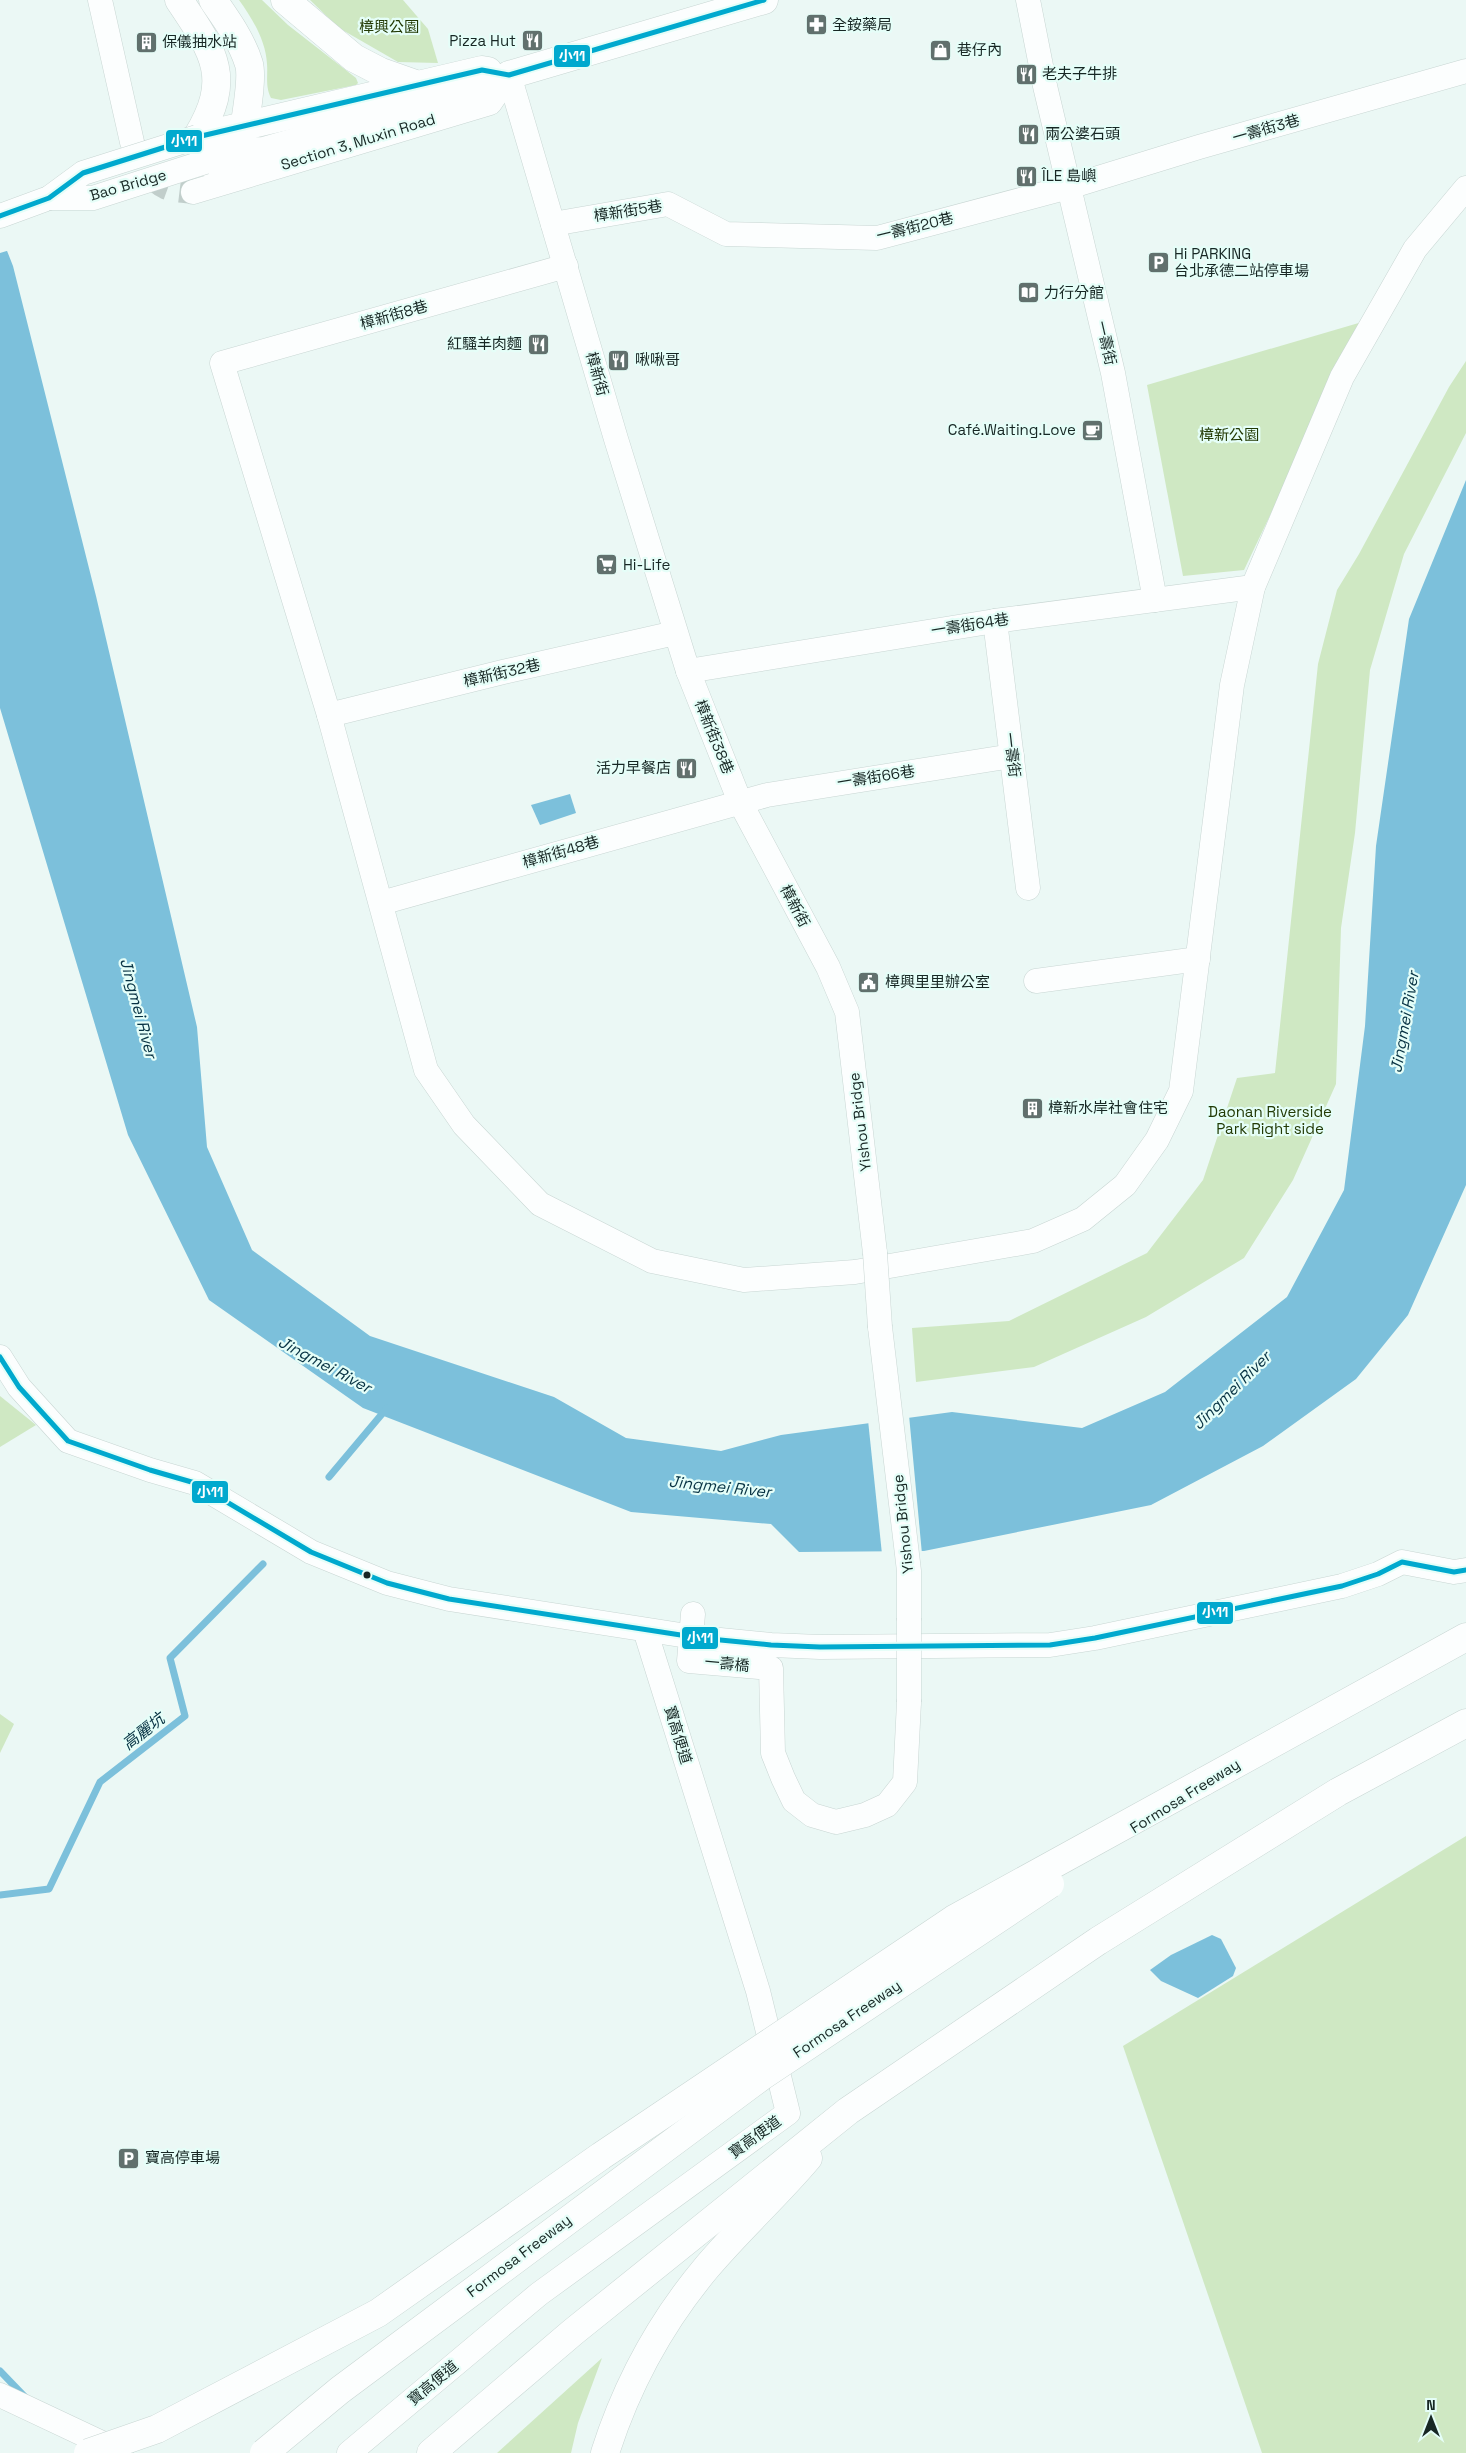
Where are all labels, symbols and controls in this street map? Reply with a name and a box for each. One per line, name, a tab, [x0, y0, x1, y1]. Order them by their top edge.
pharmacy icon: 全銨藥局	[804, 13, 828, 37]
place label: 全銨藥局	[832, 15, 892, 34]
park label: 樟興公園	[359, 17, 419, 36]
restaurant icon: Pizza Hut	[520, 29, 544, 53]
building icon: 保儀抽水站	[134, 30, 158, 54]
place label: Pizza Hut	[449, 31, 516, 50]
place label: 保儀抽水站	[162, 32, 237, 51]
shop icon: 巷仔內	[929, 38, 953, 62]
place label: 巷仔內	[957, 40, 1002, 59]
line badge: 小11	[553, 44, 591, 68]
text: 小11	[559, 47, 585, 65]
restaurant icon: 老夫子牛排	[1014, 62, 1038, 86]
place label: 老夫子牛排	[1042, 64, 1117, 83]
street label: Section 3, Muxin Road	[278, 109, 437, 174]
street label: 一壽街3巷	[1230, 110, 1302, 147]
restaurant icon: 兩公婆石頭	[1017, 122, 1041, 146]
place label: 兩公婆石頭	[1045, 124, 1120, 143]
line badge: 小11	[165, 129, 203, 153]
text: 小11	[171, 132, 197, 150]
street label: Bao Bridge	[87, 164, 169, 205]
restaurant icon: ÎLE 島嶼	[1014, 164, 1038, 188]
place label: ÎLE 島嶼	[1041, 166, 1096, 185]
street label: 樟新街5巷	[592, 196, 663, 225]
street label: 一壽街20巷	[874, 208, 955, 245]
place label: Hi PARKING 台北承德二站停車場	[1174, 244, 1309, 280]
parking icon: Hi PARKING 台北承德二站停車場	[1146, 251, 1170, 275]
library icon: 力行分館	[1016, 281, 1040, 305]
place label: 力行分館	[1044, 283, 1104, 302]
street label: 樟新街8巷	[358, 296, 430, 333]
street label: 一壽街	[1092, 319, 1121, 367]
restaurant icon: 紅騷羊肉麵	[526, 332, 550, 356]
place label: 紅騷羊肉麵	[447, 334, 522, 353]
restaurant icon: 啾啾哥	[607, 348, 631, 372]
street label: 樟新街	[582, 350, 613, 398]
place label: 啾啾哥	[635, 350, 680, 369]
cafe icon: Café.Waiting.Love	[1080, 418, 1104, 442]
place label: Café.Waiting.Love	[948, 420, 1076, 439]
park label: 樟新公園	[1199, 425, 1259, 444]
supermarket icon: Hi-Life	[595, 553, 619, 577]
place label: Hi-Life	[623, 555, 670, 574]
street label: 一壽街64巷	[930, 609, 1010, 640]
street label: 樟新街32巷	[462, 654, 542, 691]
street label: 樟新街38巷	[691, 697, 738, 777]
street label: 一壽街	[1000, 731, 1025, 778]
restaurant icon: 活力早餐店	[675, 756, 699, 780]
place label: 活力早餐店	[596, 758, 671, 777]
street label: 一壽街66巷	[836, 761, 916, 792]
street label: 樟新街48巷	[520, 832, 601, 872]
street label: 樟新街	[776, 881, 814, 930]
water label: Jingmei River	[115, 956, 162, 1062]
water label: Jingmei River	[1385, 968, 1424, 1074]
public building icon: 樟興里里辦公室	[857, 970, 881, 994]
place label: 樟興里里辦公室	[885, 972, 990, 991]
street label: Yishou Bridge	[844, 1071, 875, 1173]
building icon: 樟新水岸社會住宅	[1020, 1096, 1044, 1120]
place label: 樟新水岸社會住宅	[1048, 1098, 1168, 1117]
park label: Daonan Riverside Park Right side	[1208, 1102, 1332, 1138]
water label: Jingmei River	[275, 1331, 377, 1399]
water label: Jingmei River	[1188, 1345, 1276, 1434]
water label: Jingmei River	[668, 1471, 774, 1503]
street label: Yishou Bridge	[888, 1473, 917, 1575]
line badge: 小11	[191, 1480, 229, 1504]
text: 小11	[197, 1483, 223, 1501]
unlabelled marker	[362, 1570, 372, 1580]
line badge: 小11	[1196, 1601, 1234, 1625]
text: 小11	[1202, 1603, 1228, 1621]
line badge: 小11	[681, 1626, 719, 1650]
text: 小11	[687, 1629, 713, 1647]
street label: 一壽橋	[704, 1652, 750, 1675]
street label: 寶高便道	[661, 1703, 696, 1766]
water label: 高麗坑	[118, 1707, 170, 1754]
street label: Formosa Freeway	[1126, 1754, 1243, 1837]
street label: Formosa Freeway	[789, 1975, 904, 2062]
street label: 寶高便道	[725, 2111, 785, 2162]
parking icon: 寶高停車場	[117, 2146, 141, 2170]
place label: 寶高停車場	[145, 2148, 220, 2167]
street label: Formosa Freeway	[463, 2210, 575, 2301]
street label: 寶高便道	[404, 2356, 462, 2409]
north arrow	[1406, 2393, 1456, 2443]
text: N	[1426, 2396, 1436, 2414]

